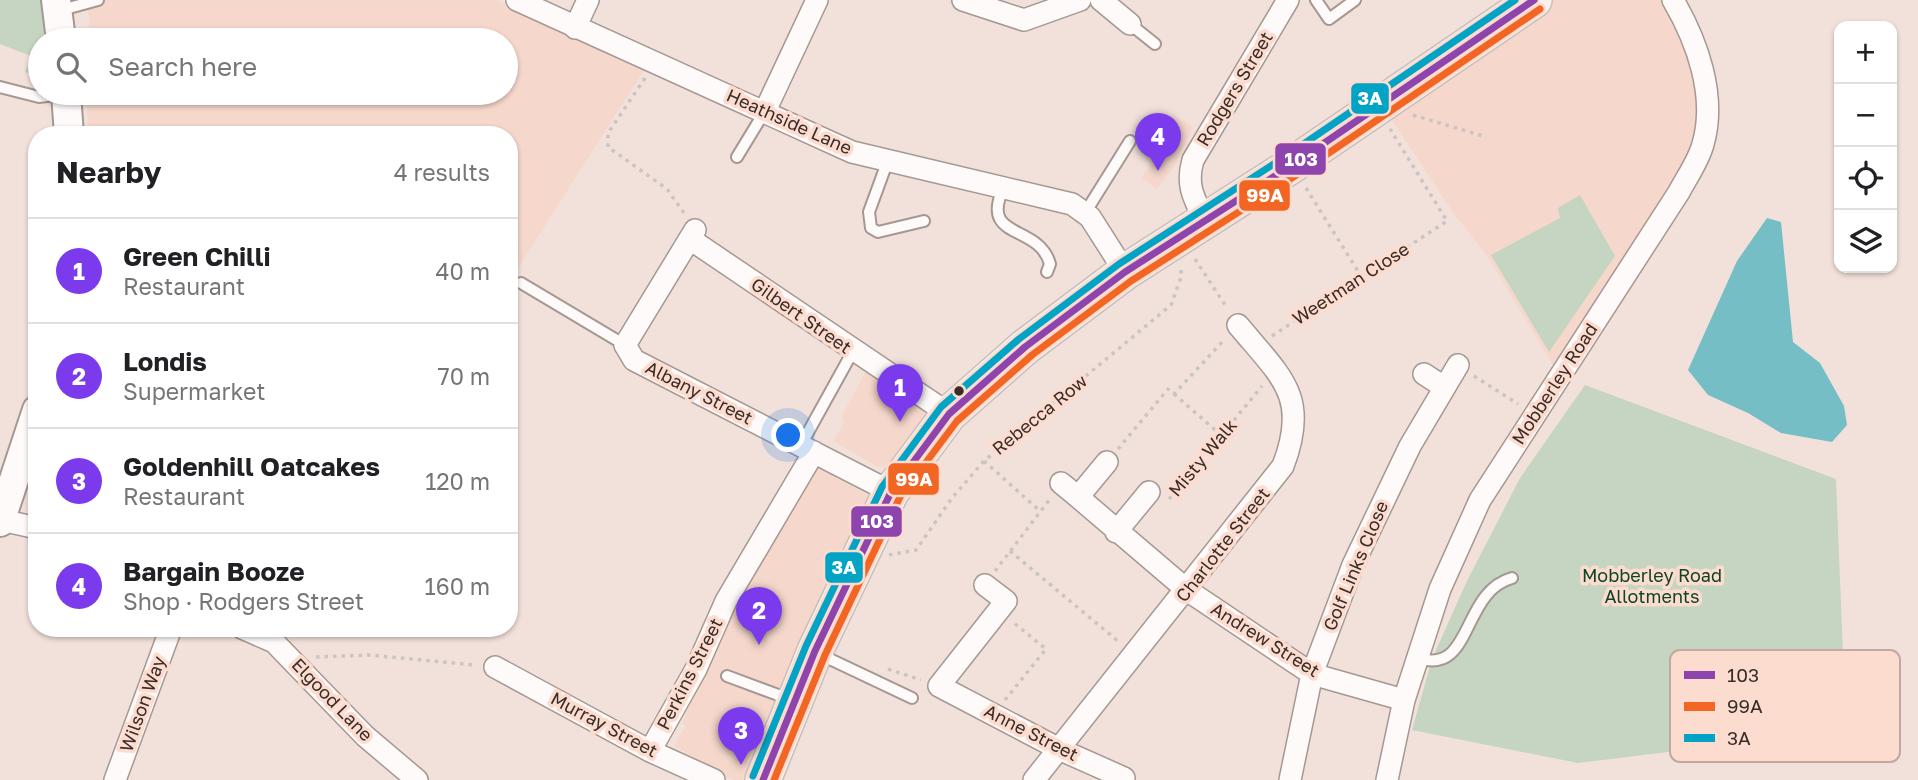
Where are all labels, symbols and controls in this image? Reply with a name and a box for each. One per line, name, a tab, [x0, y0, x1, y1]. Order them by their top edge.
map controls	[1834, 21, 1897, 273]
button: +	[1834, 21, 1897, 84]
street label: Rodgers Street	[1191, 27, 1277, 150]
search box	[28, 28, 518, 105]
icon: search	[52, 48, 90, 86]
text: Search here	[108, 51, 257, 82]
line badge: 3A	[1350, 82, 1390, 115]
street label: Heathside Lane	[723, 84, 855, 159]
button: −	[1834, 84, 1897, 147]
text: 3A	[1357, 86, 1383, 109]
pin: 4	[1135, 113, 1181, 171]
line badge: 103	[1274, 142, 1327, 176]
text: 103	[1284, 147, 1318, 170]
button: locate	[1834, 147, 1897, 210]
text: Nearby	[56, 154, 161, 190]
text: 4 results	[394, 158, 490, 186]
line badge: 99A	[1238, 179, 1291, 212]
text: 99A	[1246, 183, 1284, 206]
button: layers	[1834, 210, 1897, 273]
street label: Weetman Close	[1288, 237, 1413, 329]
text: Green Chilli	[123, 241, 271, 272]
text: 1	[73, 257, 85, 285]
text: 40 m	[436, 257, 490, 285]
text: Restaurant	[123, 272, 245, 300]
street label: Gilbert Street	[747, 273, 856, 358]
street label: Mobberley Road	[1507, 319, 1602, 448]
text: Londis	[123, 346, 207, 377]
street label: Albany Street	[642, 356, 757, 429]
text: 2	[72, 362, 86, 390]
text: 70 m	[437, 362, 490, 390]
pin: 1	[877, 364, 923, 422]
street label: Rebecca Row	[988, 369, 1092, 459]
text: Supermarket	[123, 377, 266, 405]
unlabelled marker	[952, 384, 966, 398]
street label: Misty Walk	[1163, 414, 1241, 501]
your location	[771, 418, 805, 452]
text: Goldenhill Oatcakes	[123, 451, 380, 482]
line badge: 99A	[887, 462, 940, 496]
text: 3	[72, 467, 86, 495]
text: 120 m	[425, 467, 490, 495]
text: 99A	[895, 467, 933, 490]
text: Restaurant	[123, 482, 245, 510]
street label: Charlotte Street	[1171, 483, 1274, 606]
street label: Golf Links Close	[1318, 497, 1392, 634]
line badge: 103	[850, 505, 903, 538]
text: 103	[860, 509, 894, 532]
line badge: 3A	[824, 551, 864, 584]
text: 3A	[831, 555, 857, 578]
text: Bargain Booze	[123, 556, 304, 587]
park label: Mobberley Road Allotments	[1582, 564, 1722, 607]
text: 4	[72, 572, 86, 600]
text: 160 m	[425, 572, 490, 600]
text: Shop · Rodgers Street	[123, 587, 364, 615]
pin: 2	[736, 587, 782, 645]
street label: Andrew Street	[1207, 597, 1324, 681]
street label: Perkins Street	[652, 614, 727, 733]
legend	[1670, 650, 1900, 762]
street label: Wilson Way	[115, 653, 170, 755]
street label: Elgood Lane	[288, 653, 378, 745]
text: 103	[1727, 663, 1759, 686]
street label: Murray Street	[547, 687, 662, 762]
text: 99A	[1727, 694, 1763, 717]
street label: Anne Street	[981, 699, 1082, 765]
pin: 3	[718, 707, 764, 765]
text: 3A	[1727, 726, 1751, 749]

